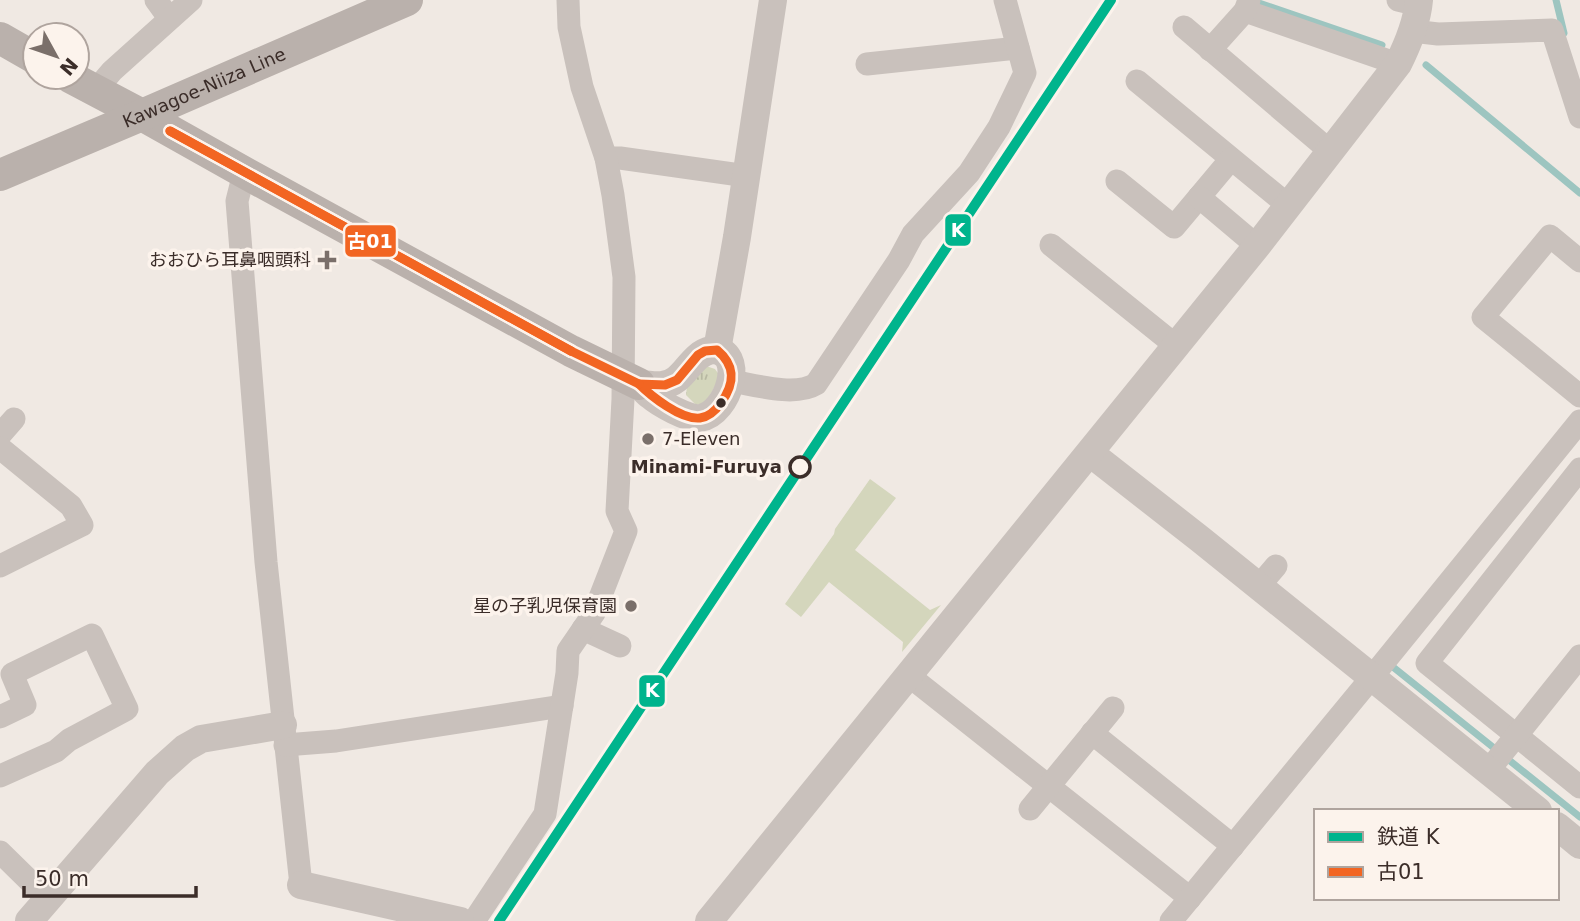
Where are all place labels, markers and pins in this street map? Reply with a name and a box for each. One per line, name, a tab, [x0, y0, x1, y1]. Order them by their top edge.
place label: おおひら耳鼻咽頭科	[149, 249, 311, 270]
marker: おおひら耳鼻咽頭科	[317, 250, 337, 270]
unlabelled marker	[714, 396, 728, 410]
place label: 7-Eleven	[662, 428, 741, 449]
marker: 7-Eleven	[640, 431, 656, 447]
place label: Minami-Furuya	[631, 456, 782, 477]
marker: Minami-Furuya	[789, 456, 811, 478]
place label: 星の子乳児保育園	[473, 595, 617, 616]
marker: 星の子乳児保育園	[623, 598, 639, 614]

